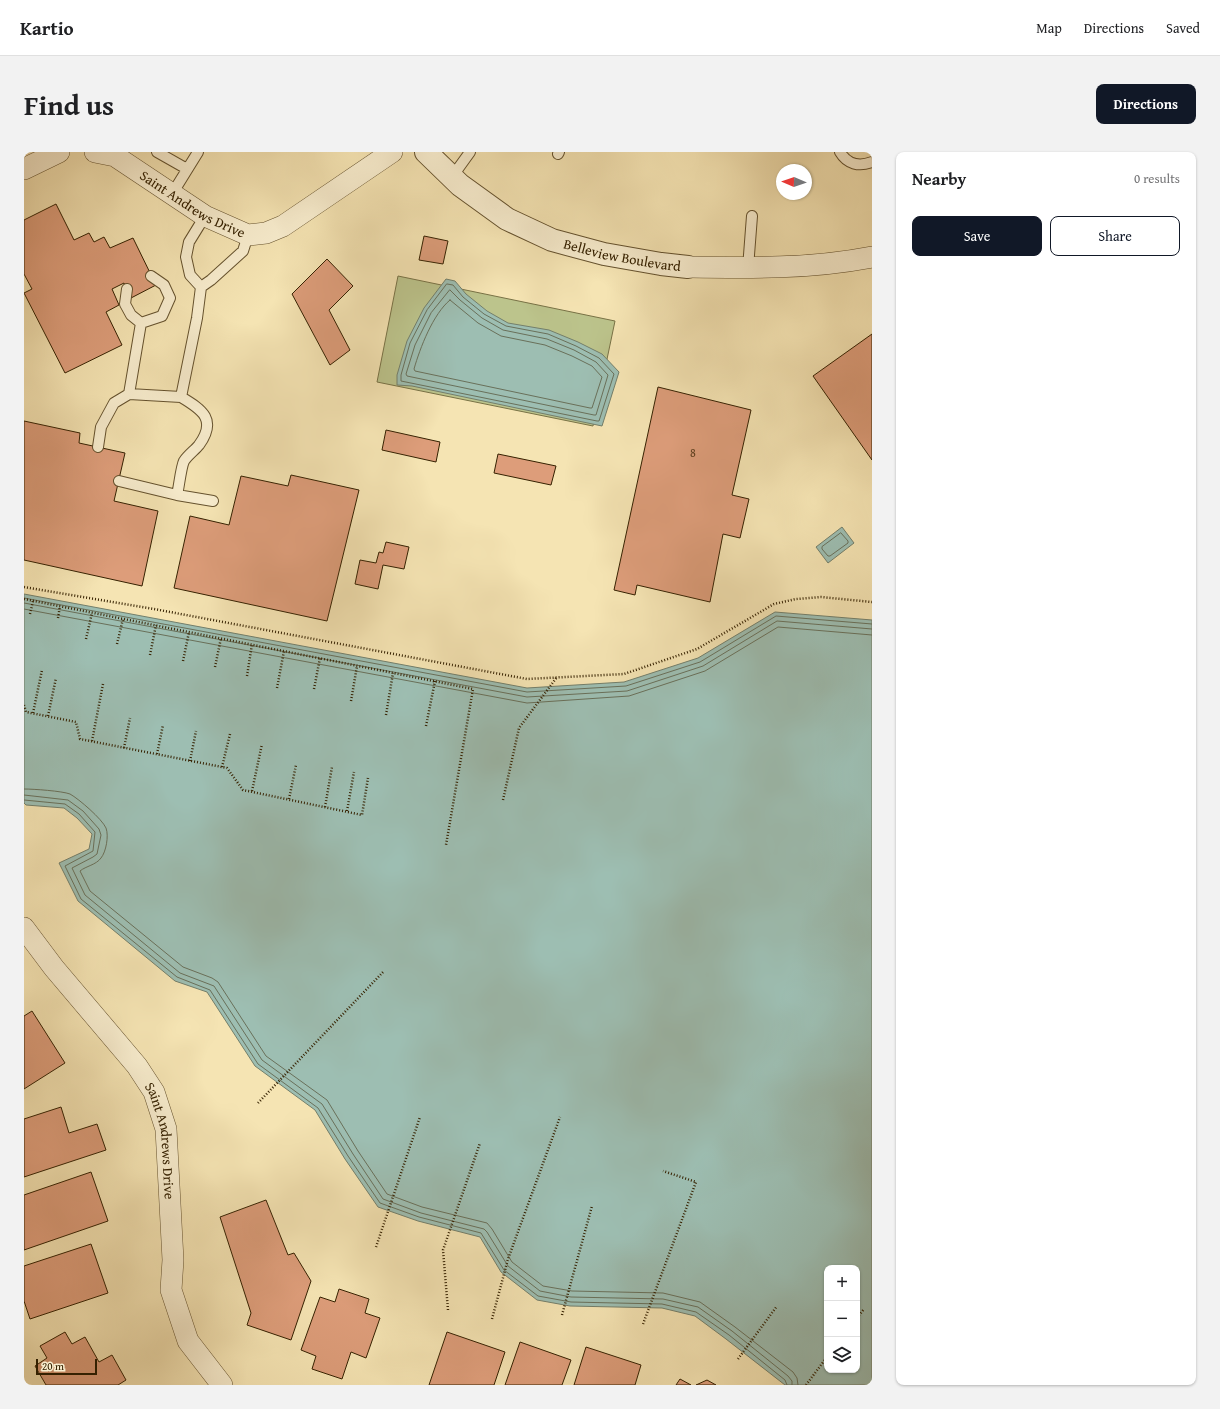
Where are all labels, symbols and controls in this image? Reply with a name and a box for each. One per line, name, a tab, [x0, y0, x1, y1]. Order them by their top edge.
text: Kartio	[20, 14, 74, 42]
text: Map	[1036, 18, 1062, 38]
text: Directions	[1084, 18, 1144, 38]
text: Saved	[1166, 18, 1200, 38]
text: Find us	[24, 84, 114, 125]
button: Directions	[1096, 84, 1196, 124]
north arrow	[776, 164, 812, 200]
street label: Saint Andrews Drive	[136, 165, 249, 243]
text: Nearby	[912, 166, 966, 191]
text: 0 results	[1134, 169, 1180, 188]
button: Save	[912, 216, 1042, 256]
button: Share	[1050, 216, 1180, 256]
street label: Belleview Boulevard	[561, 234, 682, 276]
house number: 8	[690, 444, 696, 461]
street label: Saint Andrews Drive	[140, 1078, 180, 1200]
map controls	[824, 1265, 860, 1373]
button: +	[824, 1265, 860, 1301]
button: −	[824, 1301, 860, 1337]
button: layers	[824, 1337, 860, 1373]
scale bar	[36, 1357, 97, 1376]
text: 20 m	[42, 1358, 64, 1374]

